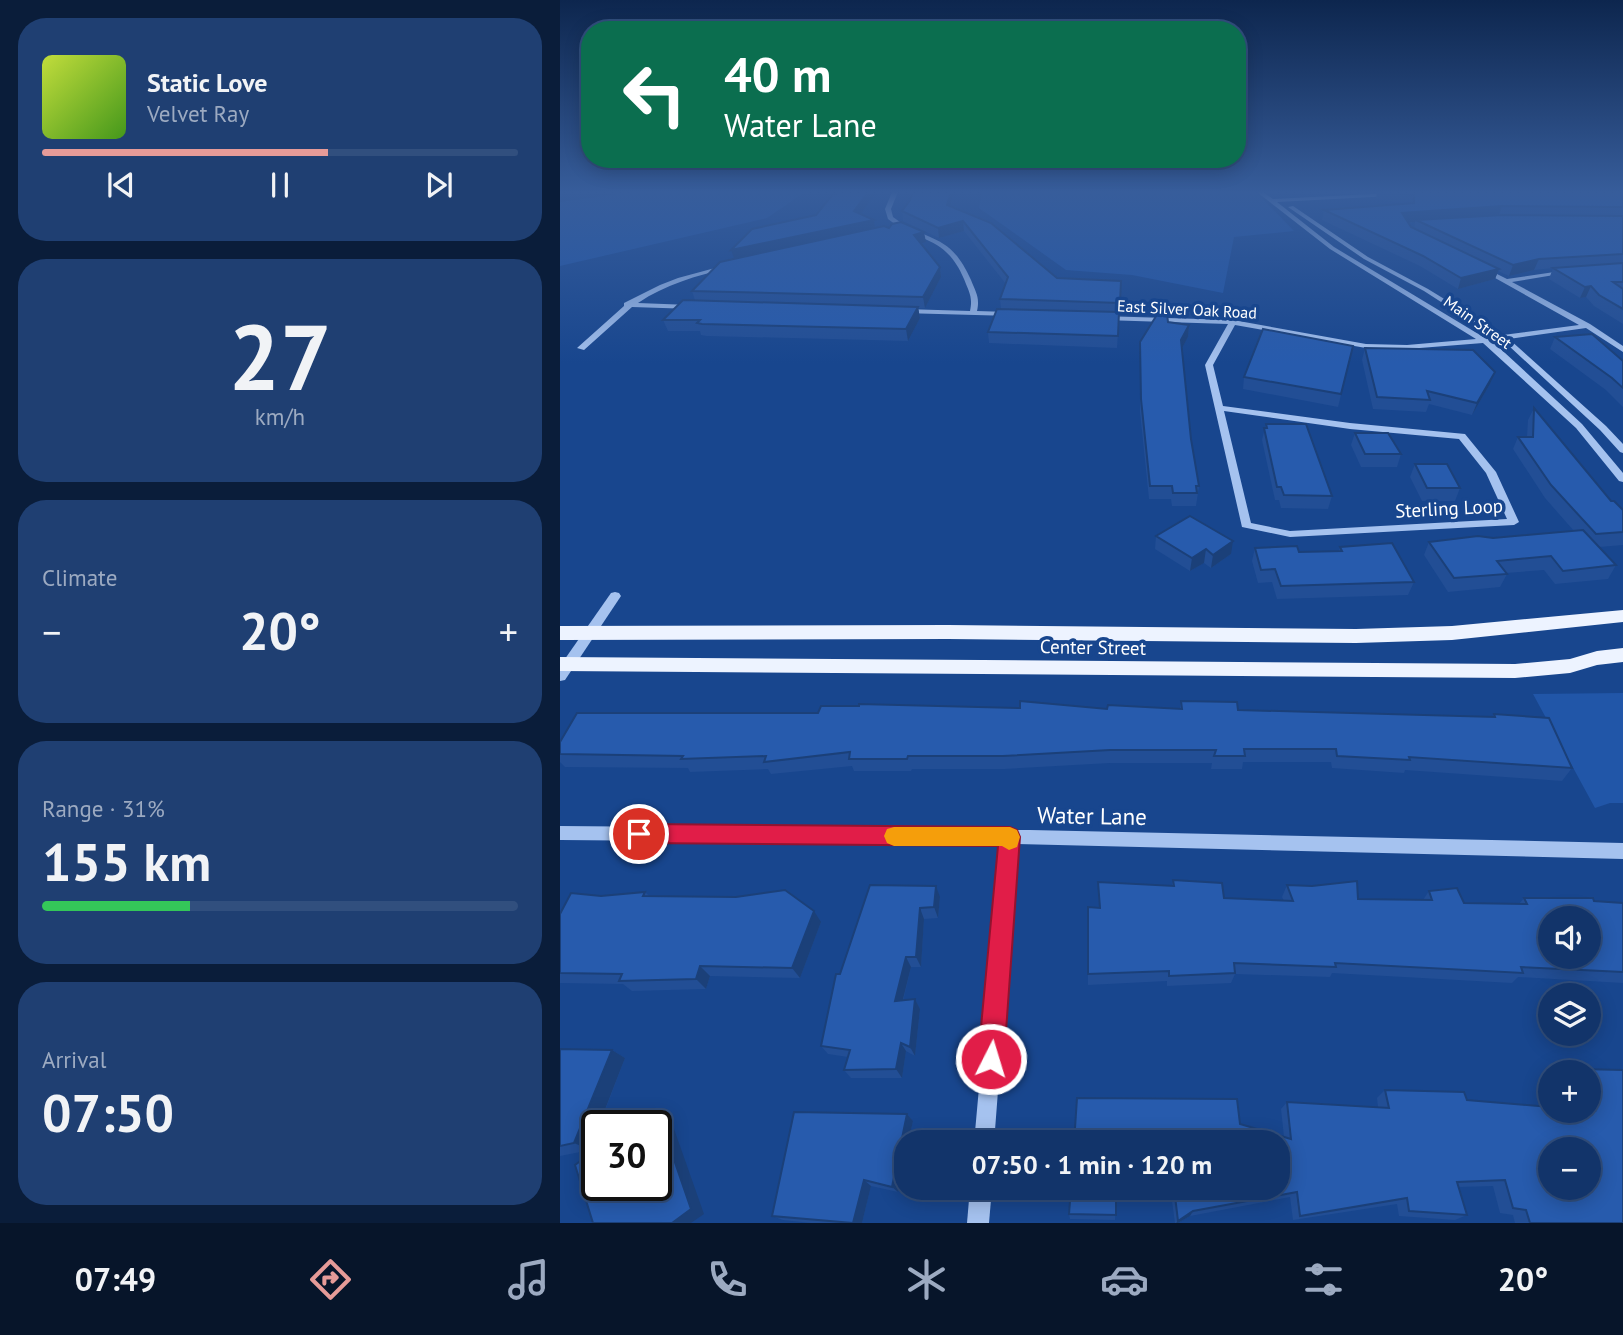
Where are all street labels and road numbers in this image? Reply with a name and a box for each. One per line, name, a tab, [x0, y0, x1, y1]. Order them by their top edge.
street label: Main Street	[1440, 291, 1516, 353]
street label: East Silver Oak Road	[1117, 295, 1257, 323]
street label: Sterling Loop	[1394, 493, 1504, 523]
street label: Center Street	[1040, 634, 1147, 660]
street label: Water Lane	[1037, 800, 1147, 831]

